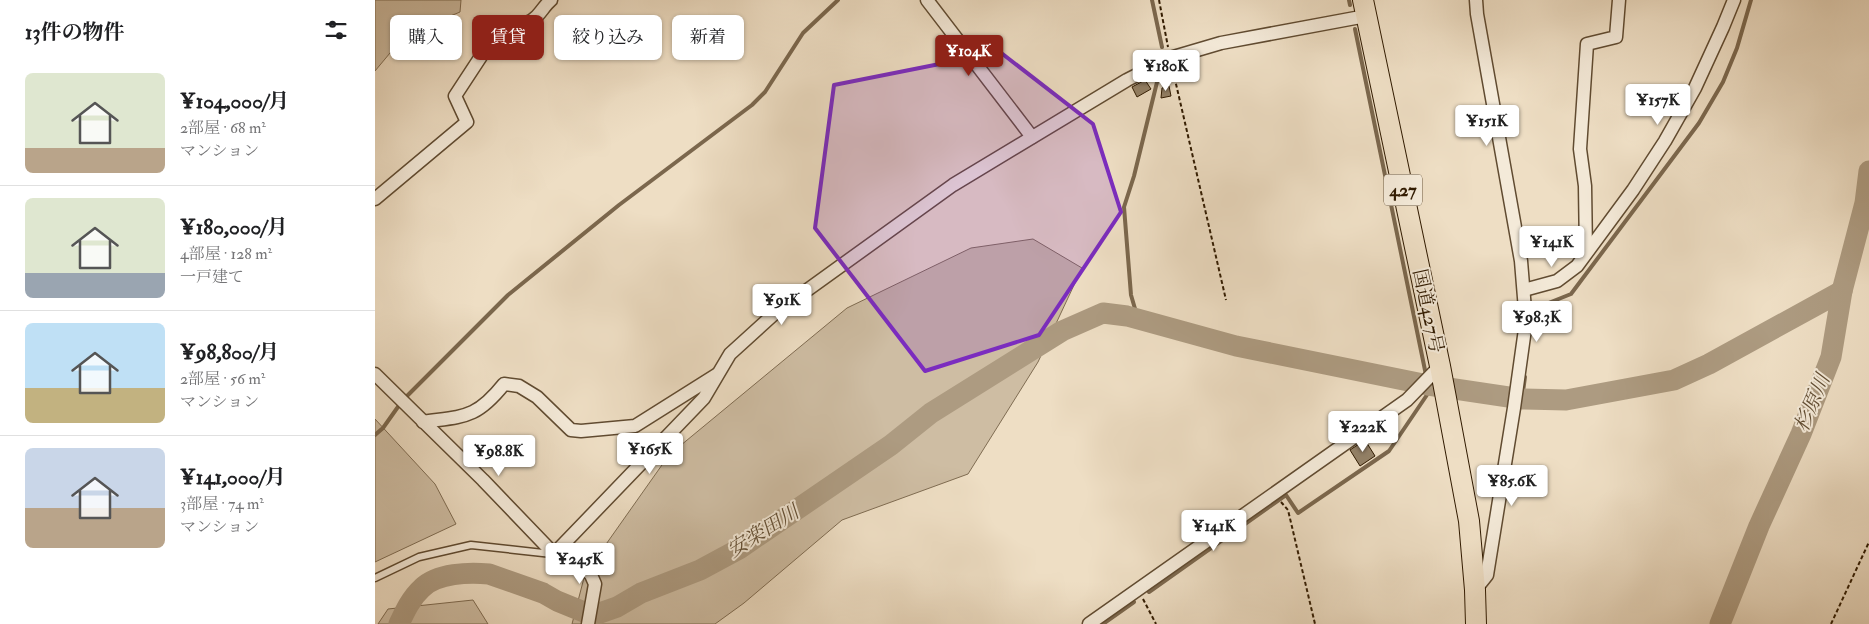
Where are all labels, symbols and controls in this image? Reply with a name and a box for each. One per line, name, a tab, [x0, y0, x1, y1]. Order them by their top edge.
chip: 購入	[390, 15, 462, 60]
chip: 賃貸	[472, 15, 544, 60]
chip: 絞り込み	[554, 15, 662, 60]
chip: 新着	[672, 15, 744, 60]
icon: filters	[322, 16, 350, 44]
text: 13件の物件	[25, 19, 125, 46]
pin: ¥104K	[934, 34, 1004, 77]
text: ¥104K	[946, 41, 992, 61]
pin: ¥180K	[1131, 49, 1201, 92]
text: ¥180K	[1144, 56, 1188, 76]
pin: ¥157K	[1623, 84, 1693, 126]
text: ¥104,000/月	[180, 88, 289, 115]
text: ¥157K	[1636, 90, 1680, 110]
icon: home	[65, 93, 125, 153]
pin: ¥151K	[1452, 104, 1522, 147]
text: ¥151K	[1466, 111, 1508, 131]
text: 2部屋 · 68 m²	[180, 118, 266, 138]
text: マンション	[180, 141, 259, 161]
road number: 427	[1384, 174, 1422, 206]
text: ¥180,000/月	[180, 214, 288, 241]
icon: home	[65, 218, 125, 278]
pin: ¥141K	[1517, 226, 1587, 268]
text: ¥141K	[1530, 232, 1574, 252]
text: 4部屋 · 128 m²	[180, 244, 272, 264]
text: 一戸建て	[180, 267, 244, 287]
street label: 国道427号	[1407, 267, 1449, 355]
pin: ¥91K	[752, 284, 812, 326]
text: ¥91K	[763, 290, 801, 310]
pin: ¥98.3K	[1496, 300, 1578, 343]
text: ¥98.3K	[1513, 307, 1561, 327]
text: ¥98,800/月	[180, 339, 279, 366]
icon: home	[65, 343, 125, 403]
text: 2部屋 · 56 m²	[180, 369, 265, 389]
water label: 杉原川	[1789, 369, 1836, 435]
text: マンション	[180, 392, 259, 412]
pin: ¥222K	[1328, 410, 1398, 453]
text: ¥222K	[1339, 417, 1387, 437]
pin: ¥165K	[615, 432, 685, 475]
pin: ¥98.8K	[458, 434, 540, 477]
text: ¥165K	[628, 439, 672, 459]
text: ¥98.8K	[474, 441, 524, 461]
text: ¥141,000/月	[180, 464, 286, 491]
pin: ¥85.6K	[1471, 464, 1553, 507]
icon: home	[65, 468, 125, 528]
text: ¥85.6K	[1488, 471, 1536, 491]
text: 3部屋 · 74 m²	[180, 494, 264, 514]
water label: 安楽田川	[722, 498, 805, 563]
pin: ¥141K	[1179, 510, 1249, 552]
text: ¥141K	[1192, 516, 1236, 536]
text: マンション	[180, 517, 259, 537]
pin: ¥245K	[545, 542, 615, 585]
text: ¥245K	[557, 549, 603, 569]

